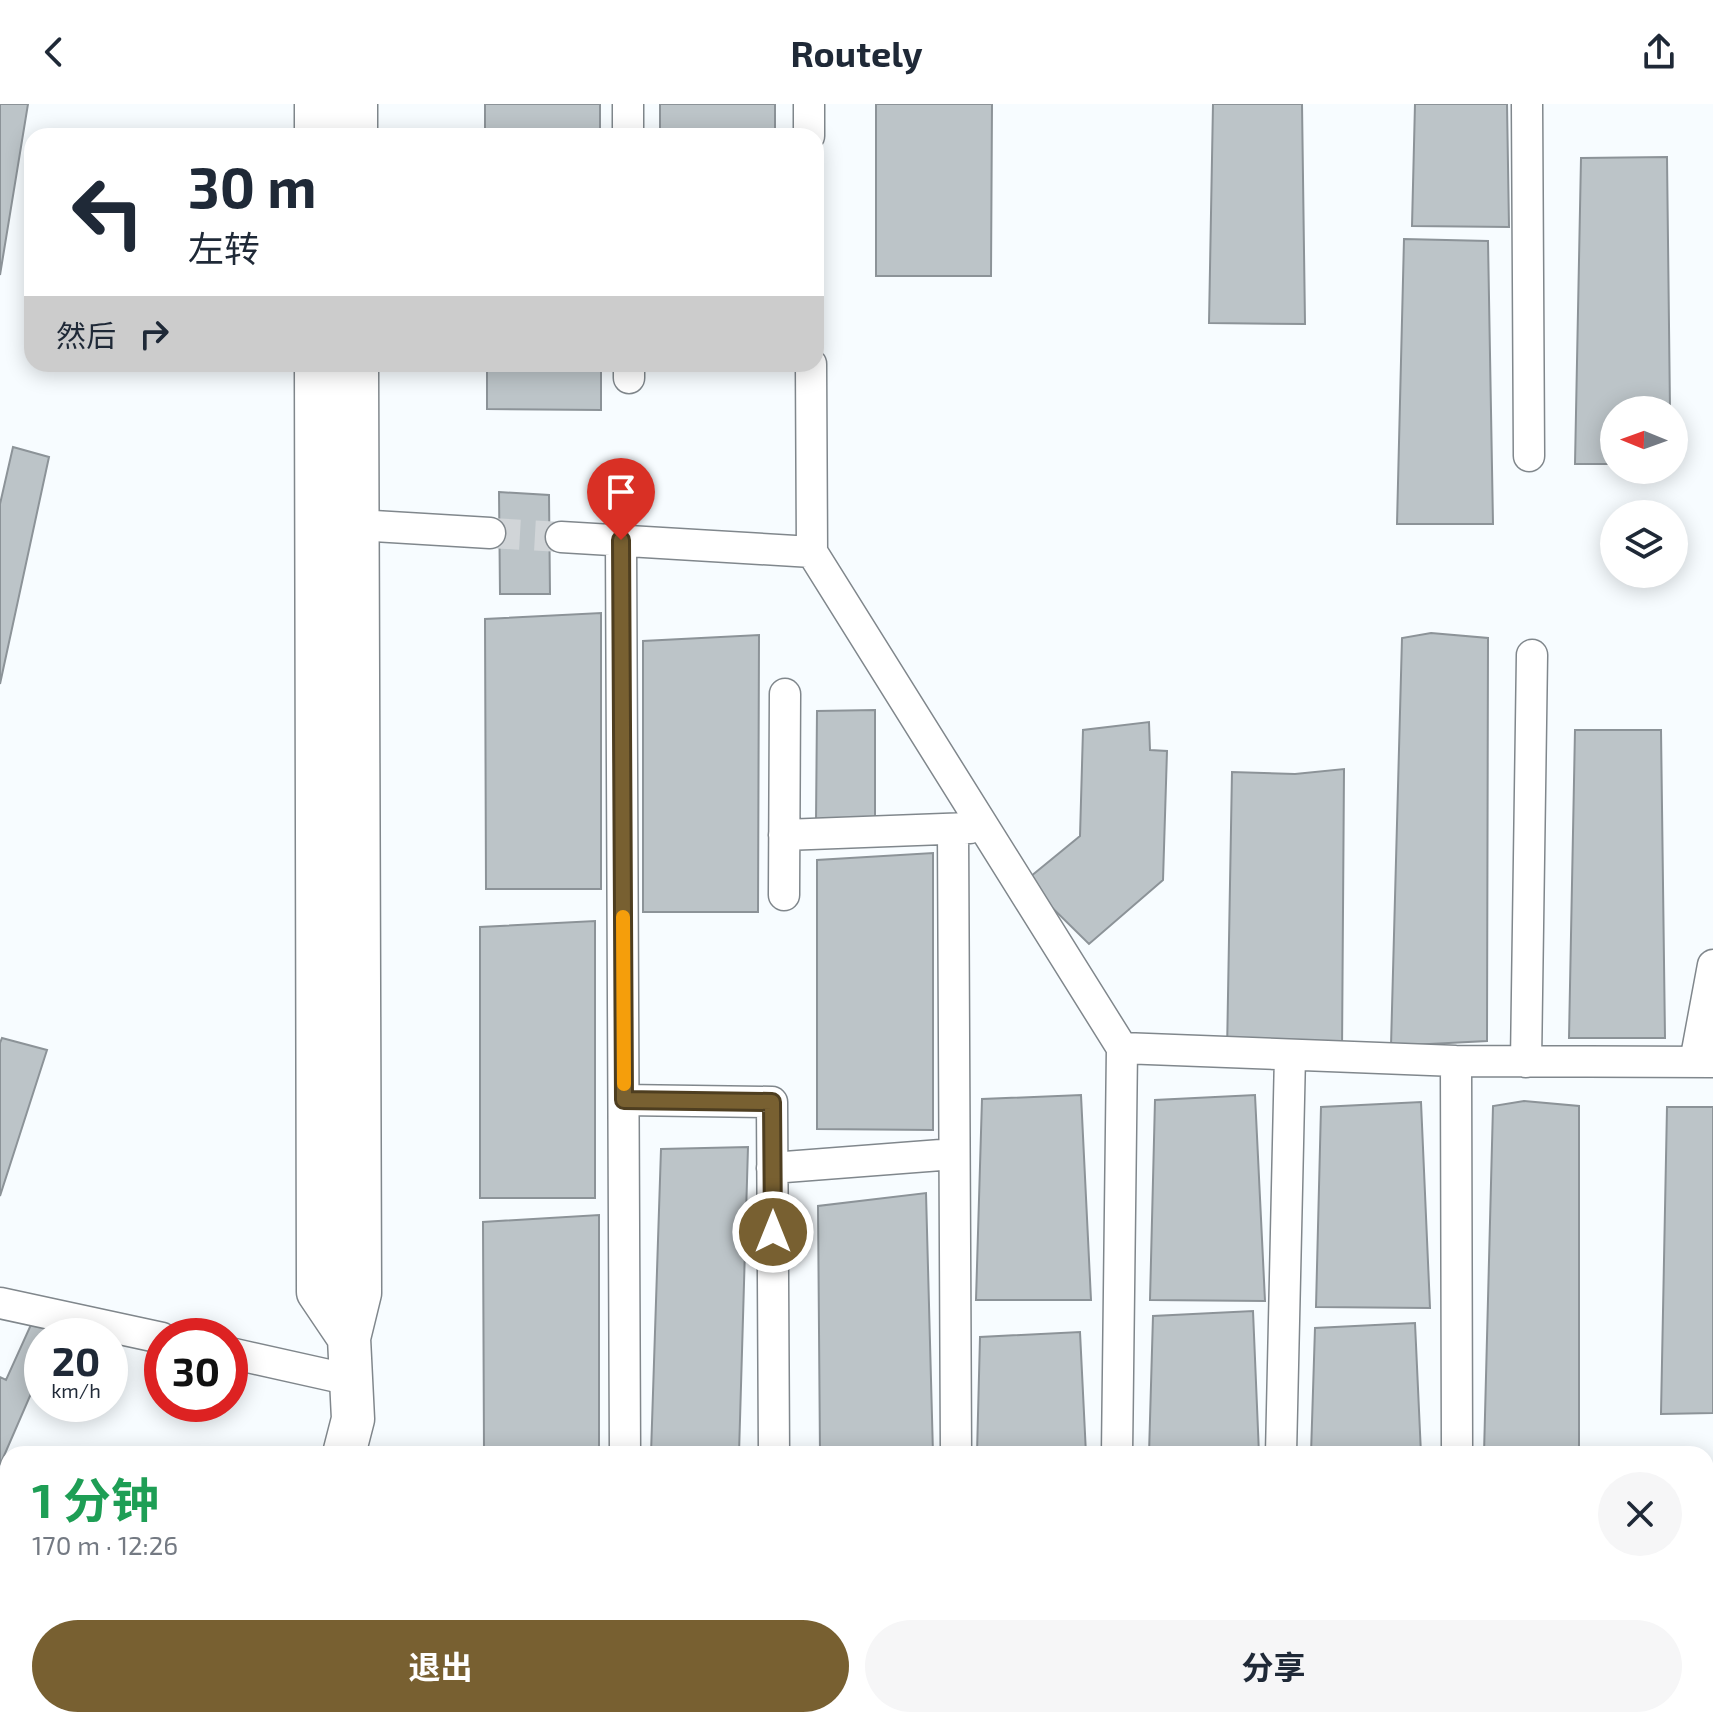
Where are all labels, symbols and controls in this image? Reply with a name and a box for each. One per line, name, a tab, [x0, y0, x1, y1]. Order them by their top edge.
icon: back	[32, 30, 76, 74]
icon: share	[1637, 30, 1681, 74]
text: Routely	[790, 31, 923, 74]
text: 30 m	[188, 152, 317, 219]
icon: left	[56, 160, 160, 264]
text: 左转	[188, 226, 260, 269]
icon: right	[132, 312, 176, 356]
text: 然后	[56, 317, 116, 353]
north arrow	[1600, 396, 1688, 484]
map controls	[1600, 396, 1688, 588]
pin	[587, 458, 655, 540]
icon: arrive	[599, 470, 643, 514]
button: layers	[1600, 500, 1688, 588]
position arrow	[731, 1190, 815, 1274]
speed limit sign: 30	[144, 1318, 248, 1422]
text: 20	[52, 1336, 100, 1384]
text: km/h	[51, 1378, 101, 1402]
text: 1 分钟	[32, 1470, 159, 1528]
button: close	[1598, 1472, 1682, 1556]
text: 170 m · 12:26	[32, 1529, 178, 1560]
button: 退出	[32, 1620, 849, 1712]
button: 分享	[865, 1620, 1682, 1712]

